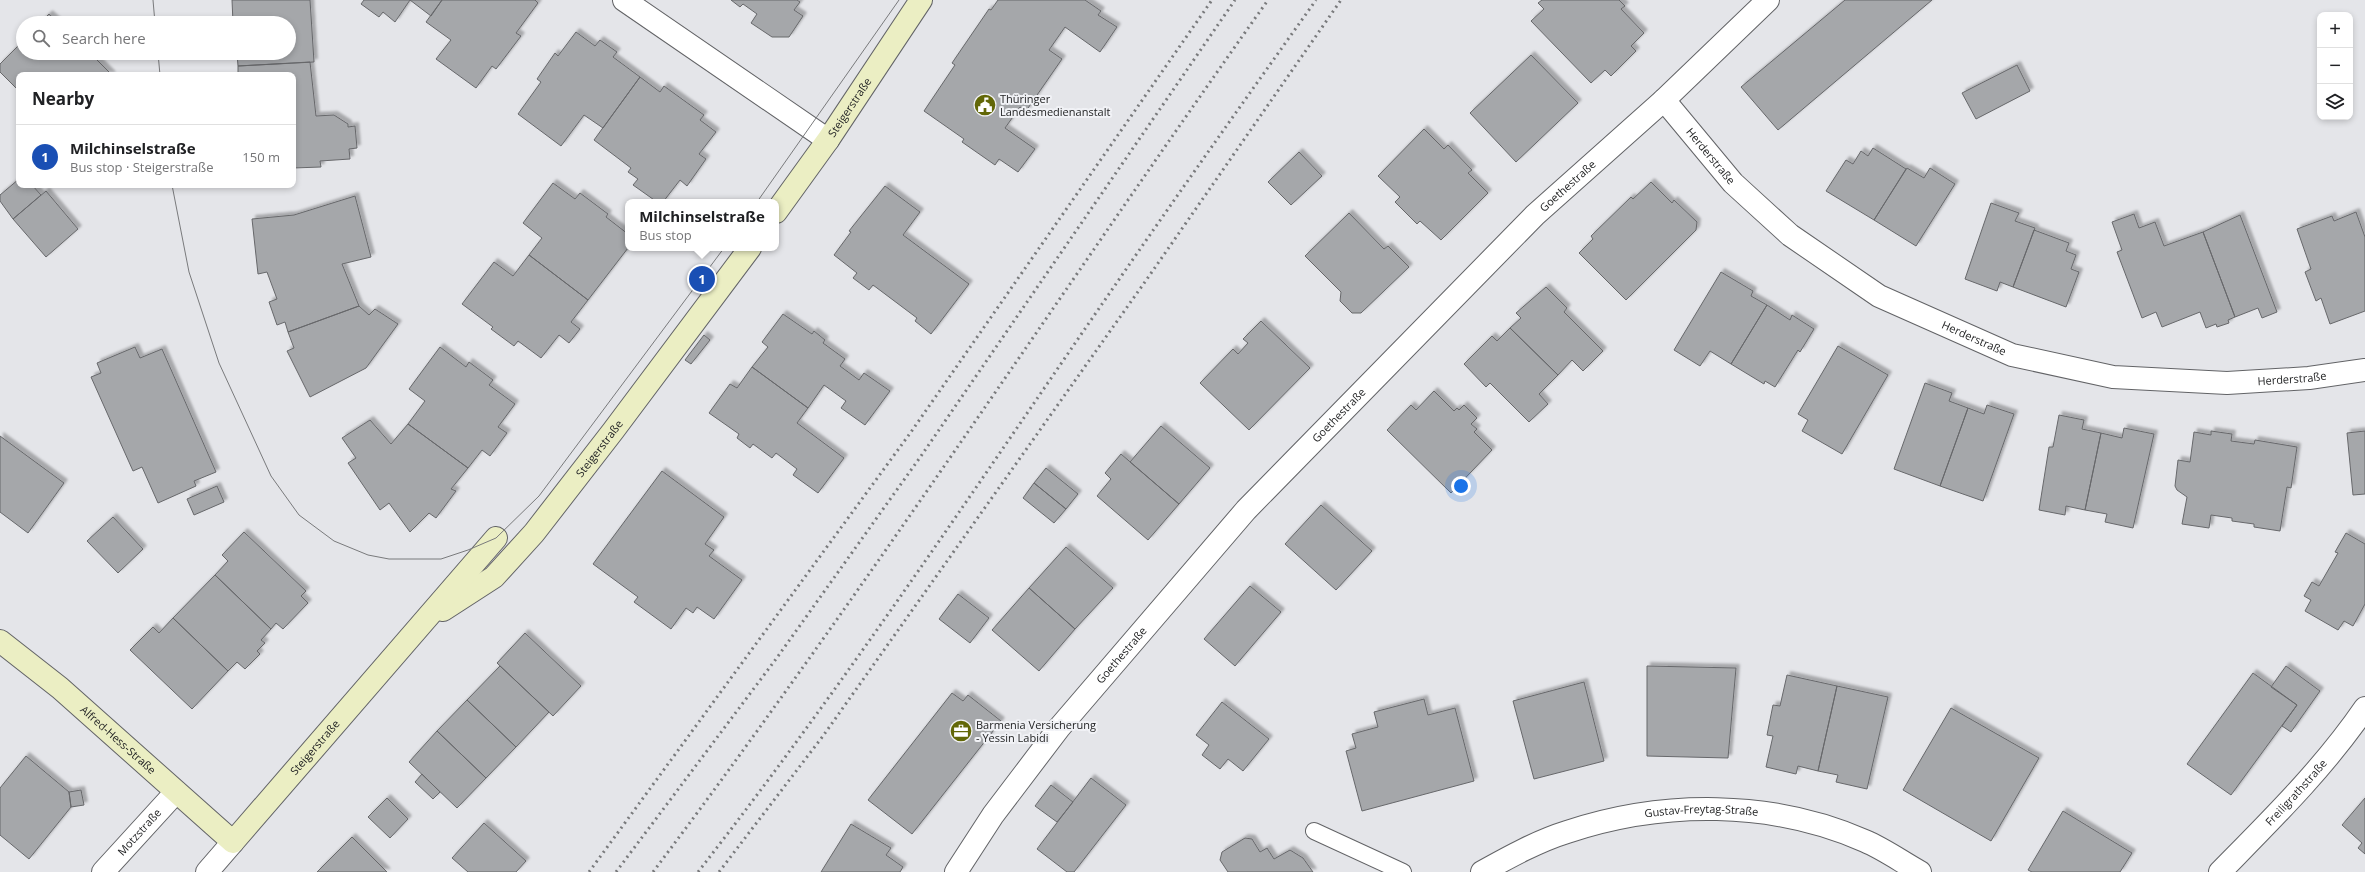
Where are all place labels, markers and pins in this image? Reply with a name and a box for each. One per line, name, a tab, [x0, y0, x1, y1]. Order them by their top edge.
place label: Thüringer Landesmedienanstalt	[1000, 91, 1110, 119]
public building icon: Thüringer Landesmedienanstalt	[972, 92, 998, 118]
pin: 1	[689, 264, 715, 294]
place label: Barmenia Versicherung - Yessin Labidi	[976, 717, 1096, 745]
office icon: Barmenia Versicherung - Yessin Labidi	[948, 718, 974, 744]

